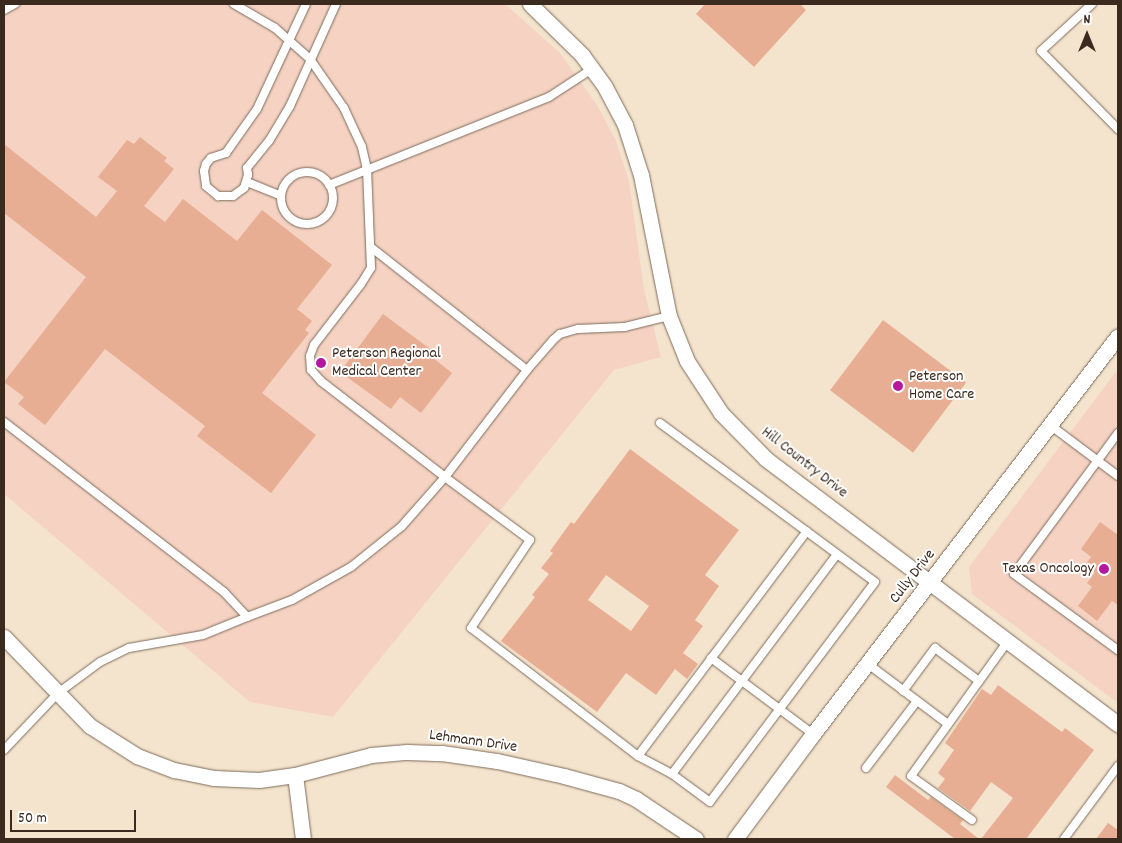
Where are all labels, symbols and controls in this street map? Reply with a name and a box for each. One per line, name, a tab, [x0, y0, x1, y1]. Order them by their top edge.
north arrow	[1062, 10, 1112, 60]
text: N	[1084, 10, 1090, 30]
place label: Peterson Regional Medical Center	[332, 344, 441, 382]
marker: Peterson Regional Medical Center	[314, 356, 328, 370]
place label: Peterson Home Care	[909, 367, 974, 405]
marker: Peterson Home Care	[891, 379, 905, 393]
street label: Hill Country Drive	[757, 423, 851, 503]
street label: Cully Drive	[886, 546, 940, 608]
place label: Texas Oncology	[1002, 559, 1094, 579]
marker: Texas Oncology	[1098, 563, 1110, 575]
street label: Lehmann Drive	[428, 726, 518, 758]
scale bar	[12, 800, 139, 832]
text: 50 m	[18, 808, 47, 830]

